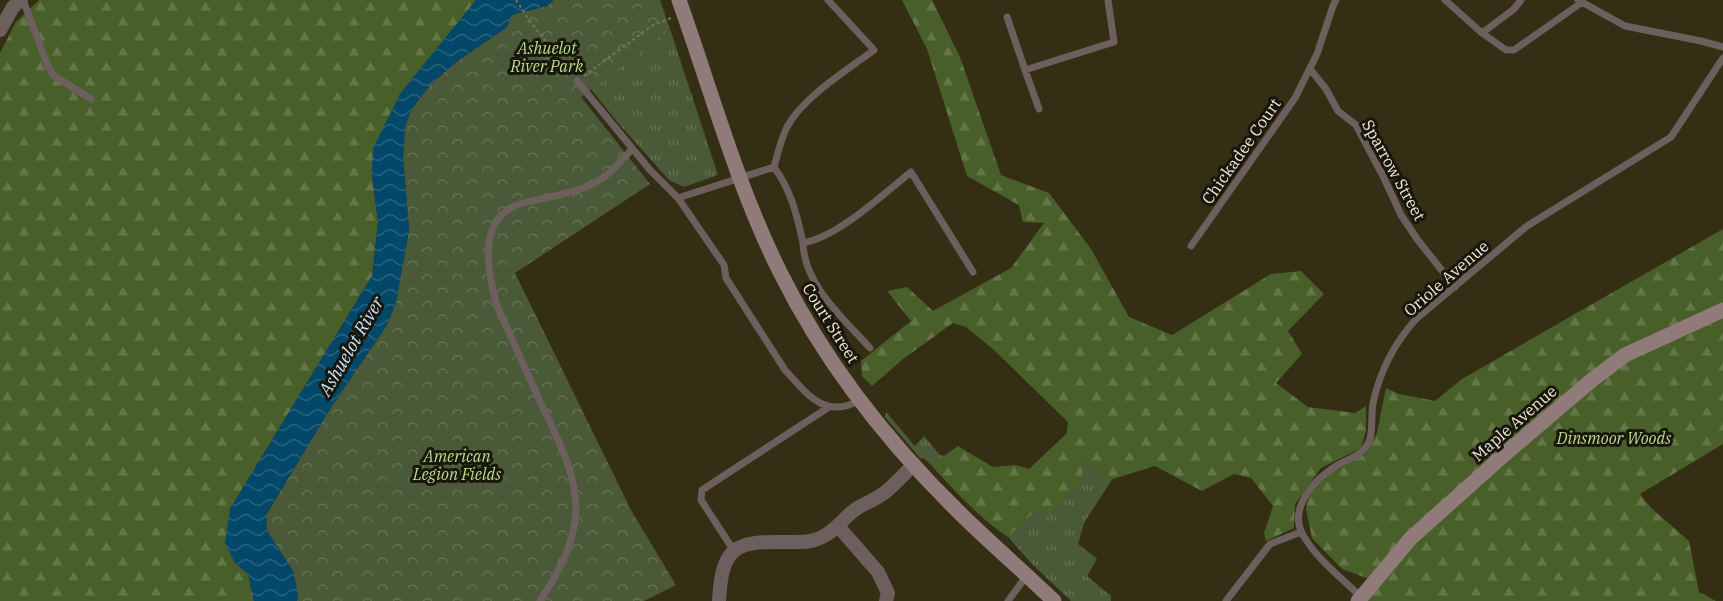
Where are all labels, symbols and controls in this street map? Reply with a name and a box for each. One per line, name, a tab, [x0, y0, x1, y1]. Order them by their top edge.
park label: Ashuelot River Park	[510, 38, 584, 76]
street label: Chickadee Court	[1197, 94, 1285, 208]
street label: Sparrow Street	[1358, 116, 1430, 224]
street label: Oriole Avenue	[1399, 236, 1493, 320]
street label: Court Street	[798, 279, 864, 367]
water label: Ashuelot River	[313, 291, 389, 401]
street label: Maple Avenue	[1468, 381, 1560, 465]
park label: Dinsmoor Woods	[1556, 428, 1671, 448]
park label: American Legion Fields	[412, 446, 501, 484]

